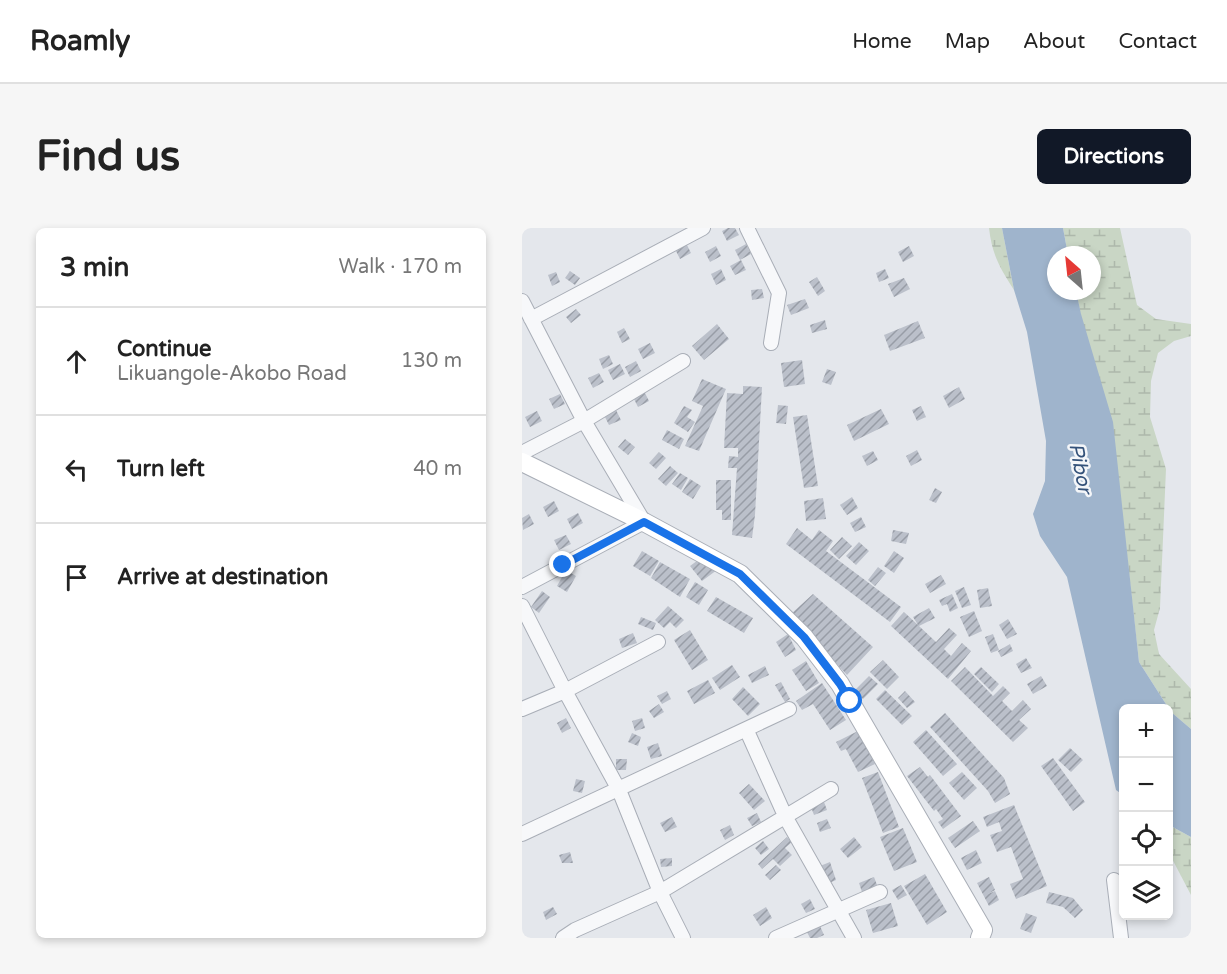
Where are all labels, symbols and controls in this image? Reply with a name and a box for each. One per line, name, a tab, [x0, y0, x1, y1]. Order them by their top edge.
text: Roamly	[30, 24, 130, 58]
text: Home	[852, 29, 912, 54]
text: Map	[945, 29, 990, 54]
text: About	[1023, 29, 1085, 54]
text: Contact	[1118, 29, 1197, 54]
button: Directions	[1037, 129, 1191, 184]
text: Find us	[36, 131, 180, 182]
north arrow	[1047, 246, 1101, 300]
text: 3 min	[60, 252, 129, 283]
text: Walk · 170 m	[339, 255, 462, 279]
text: Continue	[117, 336, 212, 362]
icon: ahead	[60, 345, 93, 378]
text: 130 m	[401, 349, 462, 373]
text: Likuangole-Akobo Road	[117, 362, 347, 386]
water label: Pibor	[1063, 441, 1097, 498]
icon: left	[60, 453, 93, 486]
text: Turn left	[117, 456, 205, 482]
text: 40 m	[413, 457, 462, 481]
route end	[549, 551, 575, 577]
icon: arrive	[60, 561, 93, 594]
text: Arrive at destination	[117, 564, 328, 590]
route start	[836, 687, 862, 713]
map controls	[1119, 704, 1173, 920]
button: +	[1119, 704, 1173, 758]
button: −	[1119, 758, 1173, 812]
button: locate	[1119, 812, 1173, 866]
button: layers	[1119, 866, 1173, 920]

